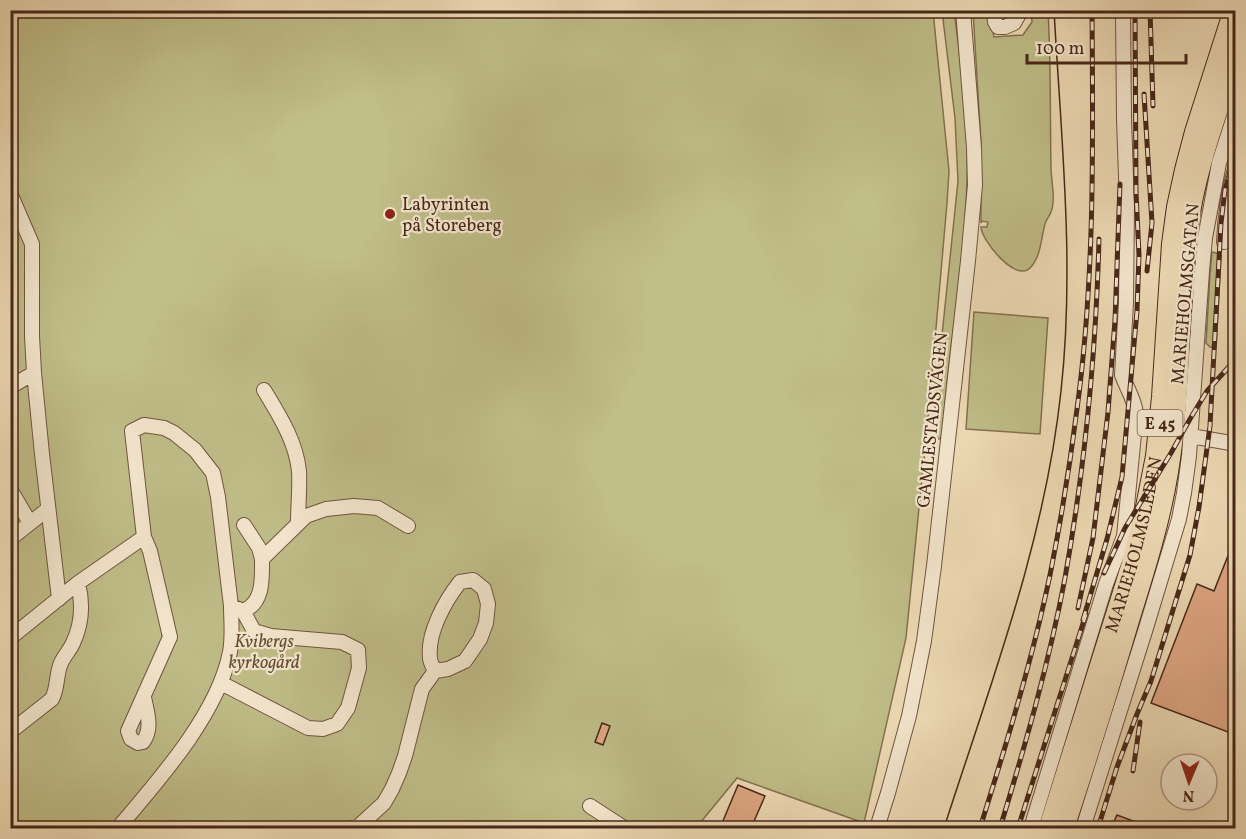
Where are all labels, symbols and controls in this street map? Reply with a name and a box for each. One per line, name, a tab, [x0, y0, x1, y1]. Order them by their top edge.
scale bar	[1027, 27, 1186, 65]
text: 100 m	[1036, 37, 1085, 62]
place label: Labyrinten på Storeberg	[402, 193, 502, 239]
street label: MARIEHOLMSGATAN	[1166, 203, 1207, 386]
marker: Labyrinten på Storeberg	[383, 207, 397, 221]
street label: GAMLESTADSVÄGEN	[912, 331, 955, 509]
road number: E 45	[1138, 410, 1182, 436]
street label: MARIEHOLMSLEDEN	[1100, 455, 1170, 636]
park label: Kvibergs kyrkogård	[228, 630, 300, 676]
north arrow	[1159, 752, 1219, 812]
text: N	[1182, 784, 1195, 806]

